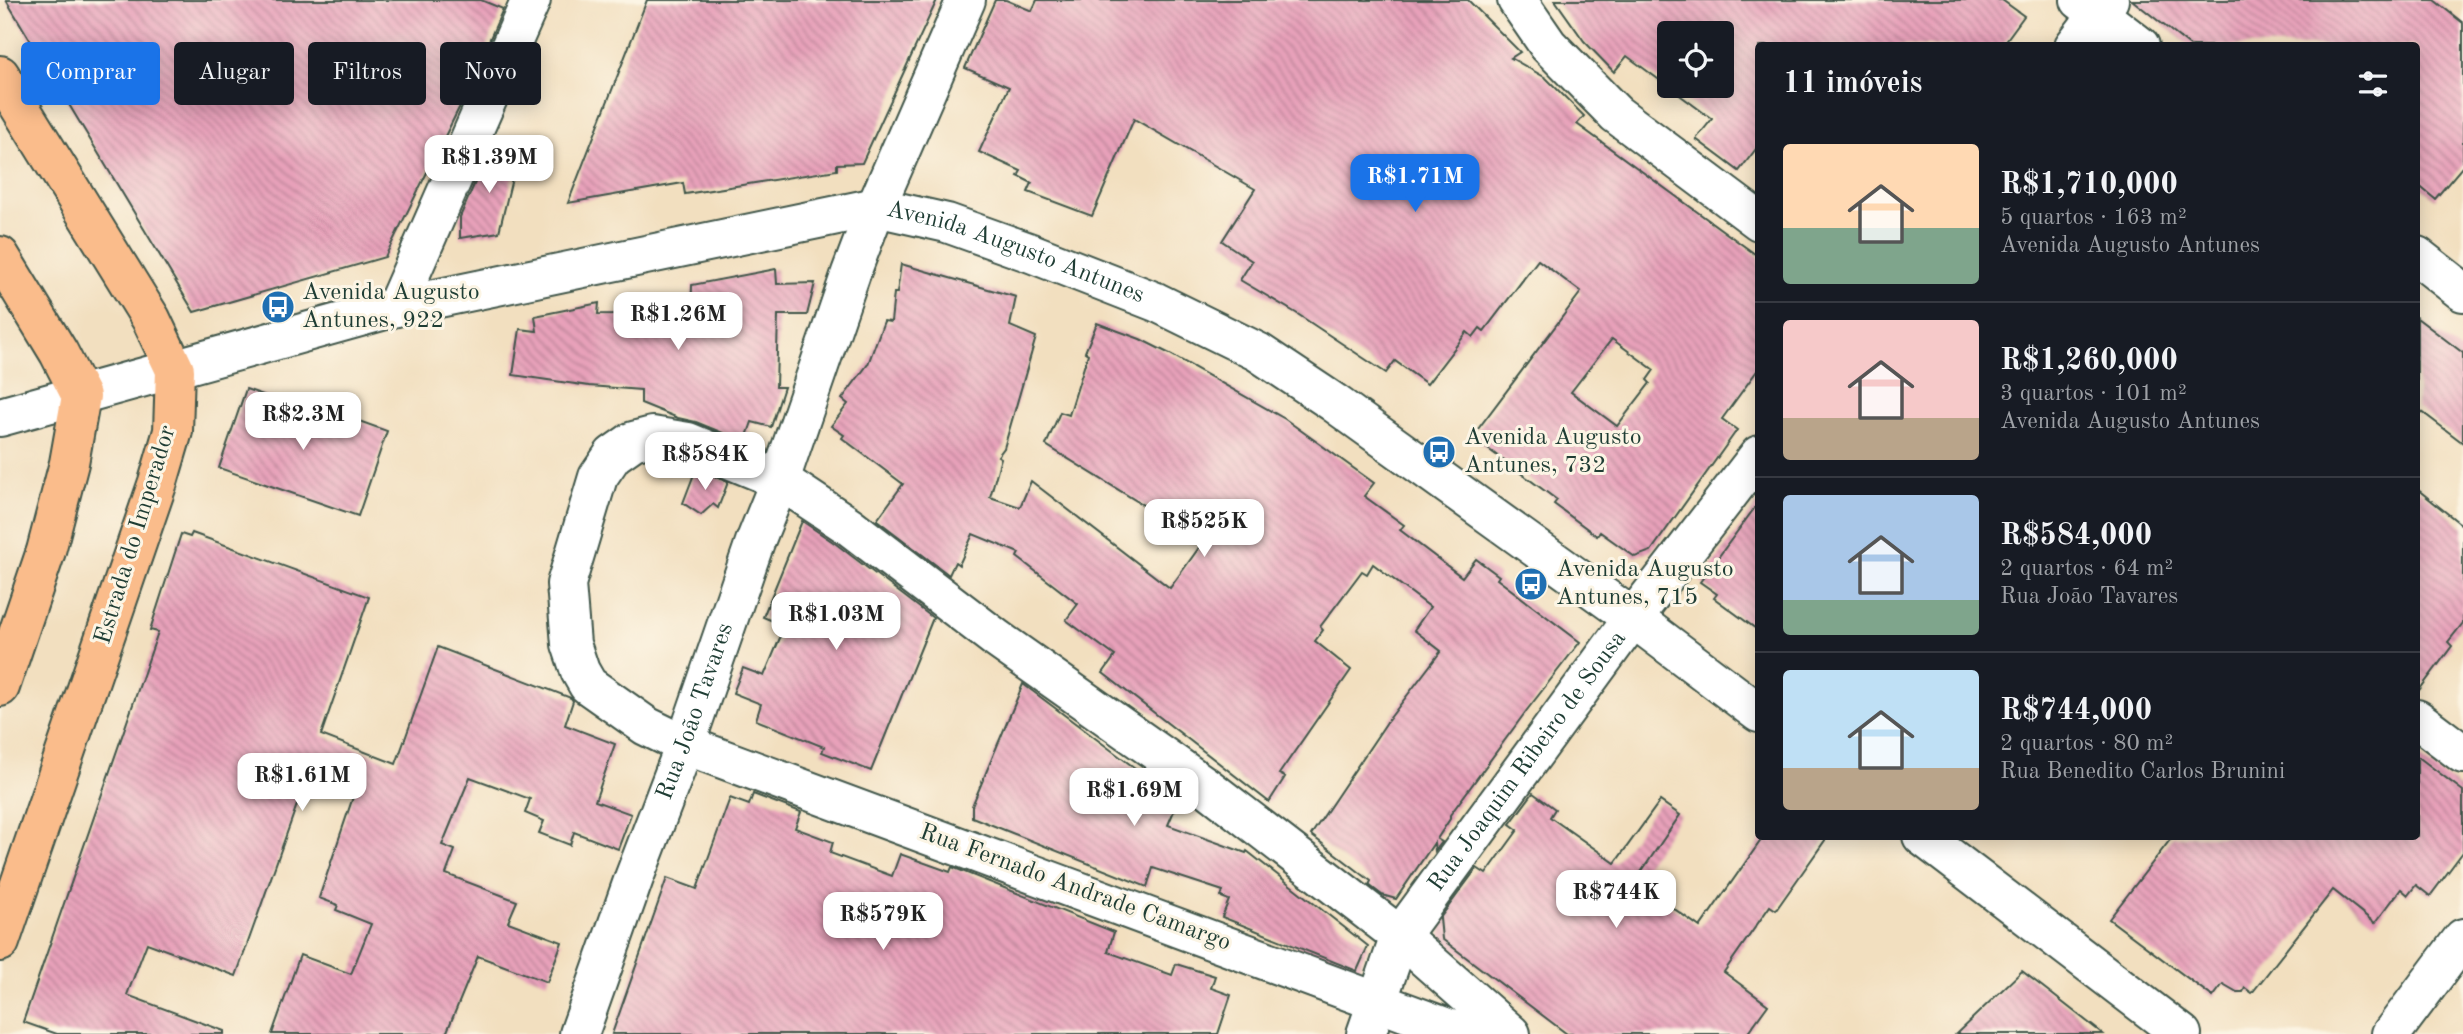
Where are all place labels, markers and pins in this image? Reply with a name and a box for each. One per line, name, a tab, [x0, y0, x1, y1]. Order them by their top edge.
pin: R$1.39M	[424, 136, 554, 195]
pin: R$1.71M	[1350, 154, 1480, 214]
place label: Avenida Augusto Antunes, 922	[302, 281, 480, 333]
bus stop icon: Avenida Augusto Antunes, 922	[259, 288, 297, 326]
pin: R$1.26M	[613, 292, 743, 352]
pin: R$2.3M	[246, 392, 360, 452]
place label: Avenida Augusto Antunes, 732	[1464, 426, 1642, 478]
pin: R$584K	[648, 433, 762, 492]
bus stop icon: Avenida Augusto Antunes, 732	[1420, 433, 1458, 471]
pin: R$525K	[1147, 500, 1261, 559]
place label: Avenida Augusto Antunes, 715	[1556, 558, 1734, 610]
bus stop icon: Avenida Augusto Antunes, 715	[1512, 565, 1550, 603]
pin: R$1.03M	[771, 592, 901, 652]
pin: R$1.61M	[237, 754, 367, 813]
pin: R$1.69M	[1069, 768, 1199, 828]
pin: R$744K	[1559, 870, 1673, 930]
pin: R$579K	[826, 892, 940, 952]

